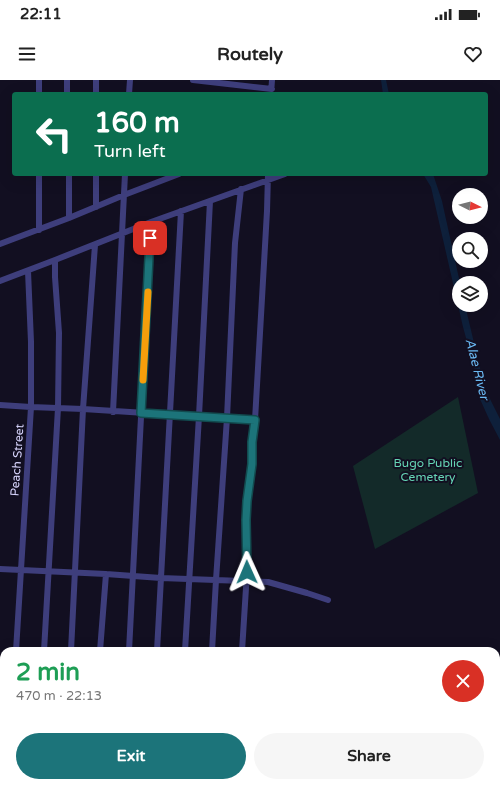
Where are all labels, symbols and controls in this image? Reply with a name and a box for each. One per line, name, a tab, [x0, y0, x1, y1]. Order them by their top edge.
text: 22:11	[20, 5, 62, 23]
icon: menu	[16, 43, 38, 65]
text: Routely	[217, 43, 283, 65]
icon: heart	[462, 43, 484, 65]
text: 160 m	[94, 106, 180, 140]
icon: left	[28, 108, 80, 160]
text: Turn left	[94, 140, 166, 162]
north arrow	[452, 188, 488, 224]
map controls	[452, 188, 488, 312]
pin	[133, 221, 167, 255]
icon: arrive	[139, 227, 161, 249]
button: search	[452, 232, 488, 268]
button: layers	[452, 276, 488, 312]
water label: Alae River	[462, 337, 493, 403]
street label: Peach Street	[7, 423, 27, 497]
park label: Bugo Public Cemetery	[394, 456, 462, 484]
position arrow	[226, 551, 268, 593]
text: 2 min	[16, 658, 80, 687]
button: close	[442, 660, 484, 702]
text: 470 m · 22:13	[16, 688, 102, 704]
button: Exit	[16, 733, 246, 779]
button: Share	[254, 733, 484, 779]

